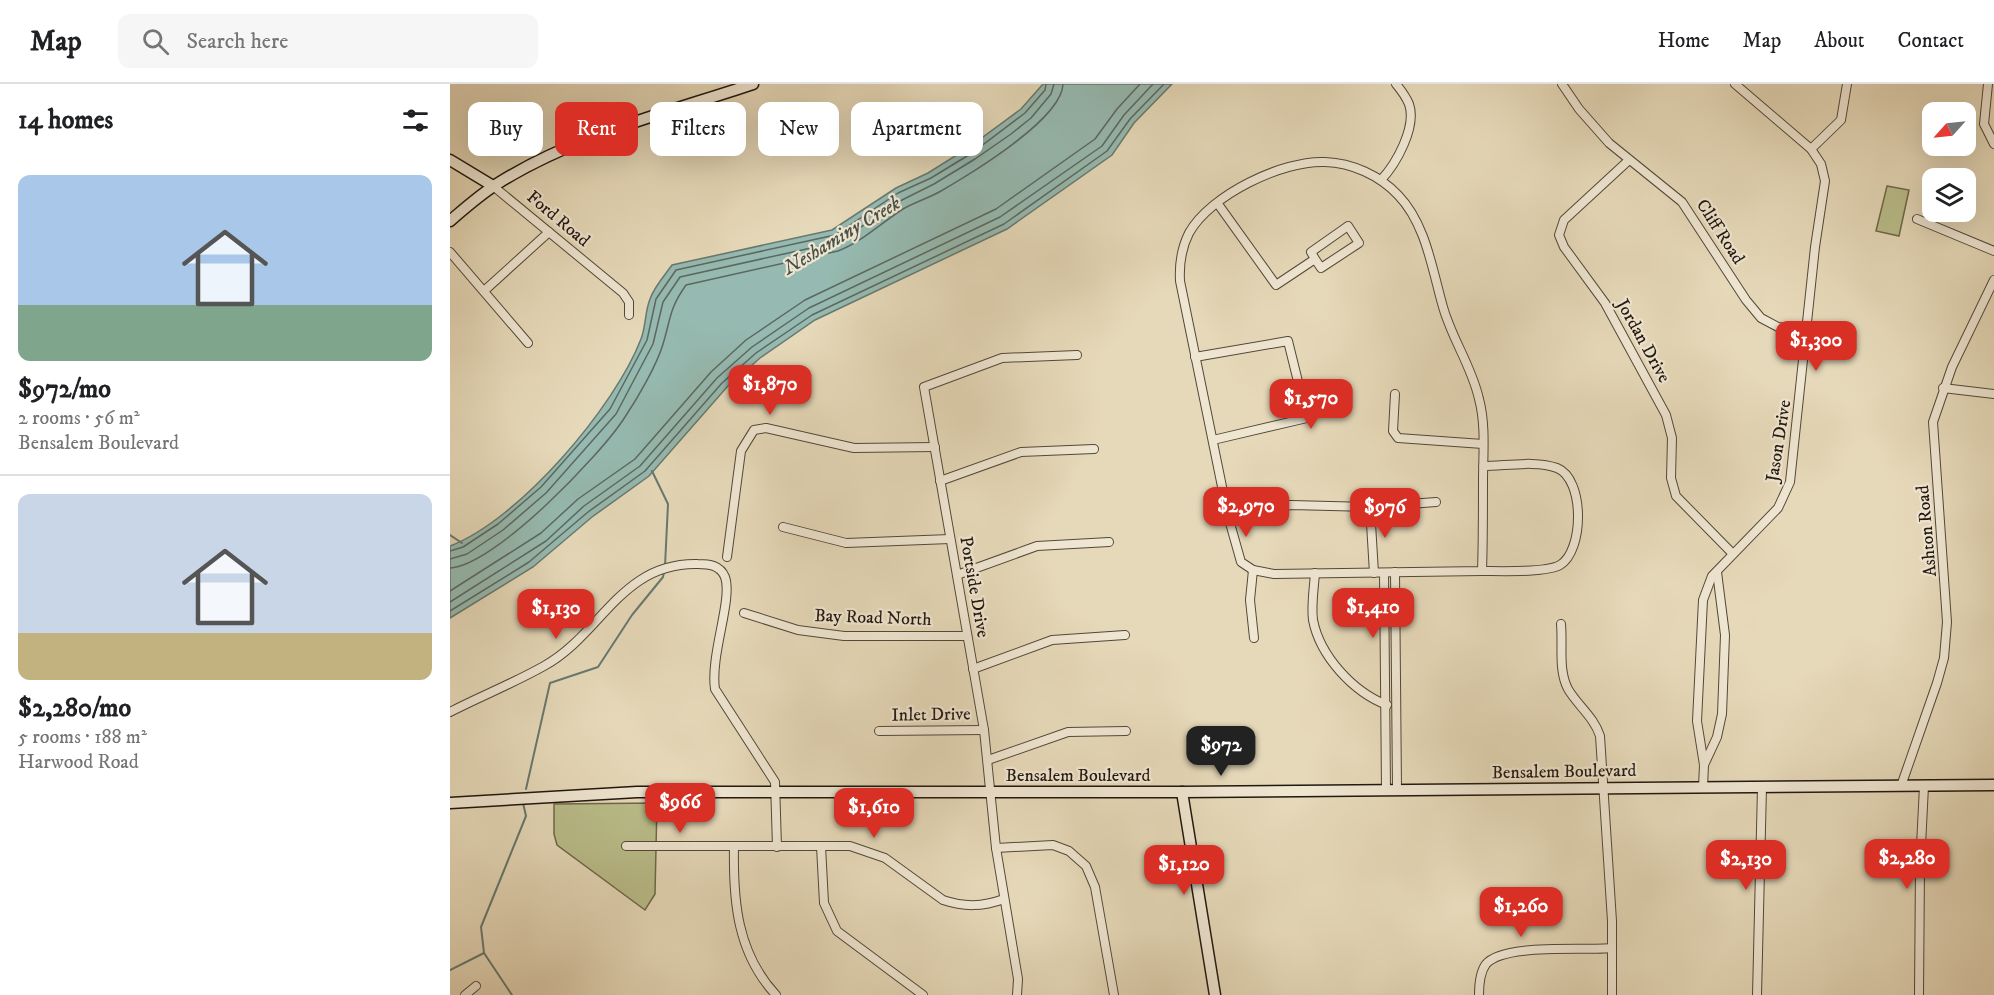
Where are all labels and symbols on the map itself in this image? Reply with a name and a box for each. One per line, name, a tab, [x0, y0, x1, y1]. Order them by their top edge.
north arrow	[1922, 102, 1976, 156]
street label: Ford Road	[522, 186, 594, 252]
water label: Neshaminy Creek	[778, 191, 906, 281]
street label: Cliff Road	[1691, 195, 1749, 269]
street label: Jordan Drive	[1610, 294, 1675, 387]
pin: $1,300	[1767, 321, 1865, 372]
pin: $1,870	[721, 365, 819, 416]
pin: $1,570	[1262, 379, 1360, 430]
street label: Jason Drive	[1761, 398, 1796, 485]
street label: Ashton Road	[1912, 484, 1942, 578]
pin: $2,970	[1197, 487, 1295, 538]
pin: $976	[1349, 488, 1421, 539]
street label: Portside Drive	[954, 535, 994, 639]
pin: $1,410	[1324, 588, 1422, 639]
pin: $1,130	[507, 589, 605, 640]
street label: Bay Road North	[814, 605, 933, 631]
street label: Inlet Drive	[891, 703, 971, 727]
pin: $972	[1185, 726, 1257, 777]
street label: Bensalem Boulevard	[1491, 760, 1637, 784]
street label: Bensalem Boulevard	[1006, 765, 1150, 787]
pin: $966	[644, 783, 716, 834]
pin: $1,610	[825, 788, 923, 839]
pin: $2,280	[1858, 839, 1956, 890]
pin: $2,130	[1697, 840, 1795, 891]
pin: $1,120	[1135, 845, 1233, 896]
pin: $1,260	[1472, 887, 1570, 938]

